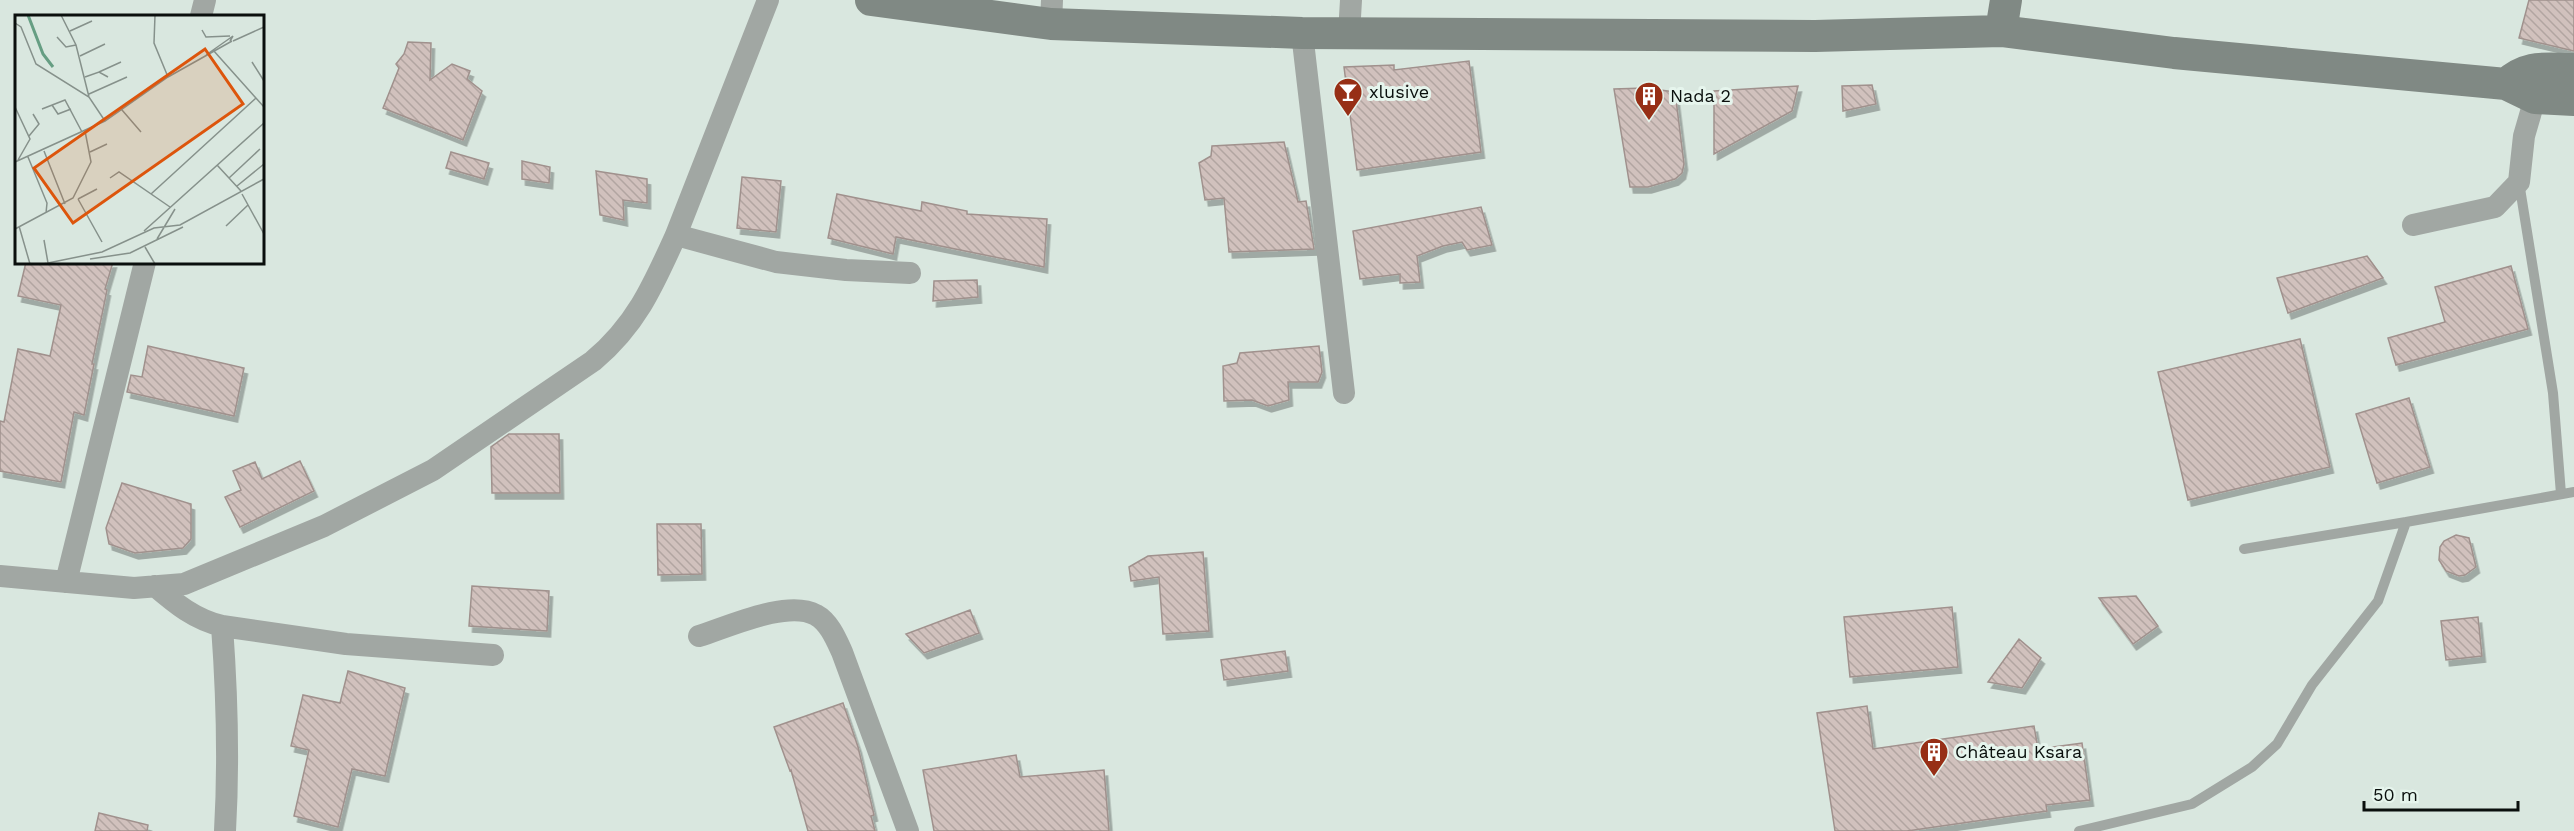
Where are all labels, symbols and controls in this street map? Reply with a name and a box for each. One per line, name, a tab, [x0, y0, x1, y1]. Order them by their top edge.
inset map	[15, 15, 264, 264]
bar icon: xlusive	[1332, 76, 1364, 118]
building icon: Nada 2	[1633, 80, 1665, 122]
place label: xlusive	[1369, 81, 1429, 102]
place label: Nada 2	[1670, 85, 1731, 106]
building icon: Château Ksara	[1918, 736, 1950, 778]
place label: Château Ksara	[1955, 741, 2082, 762]
scale bar	[2364, 774, 2518, 812]
text: 50 m	[2373, 784, 2418, 805]

